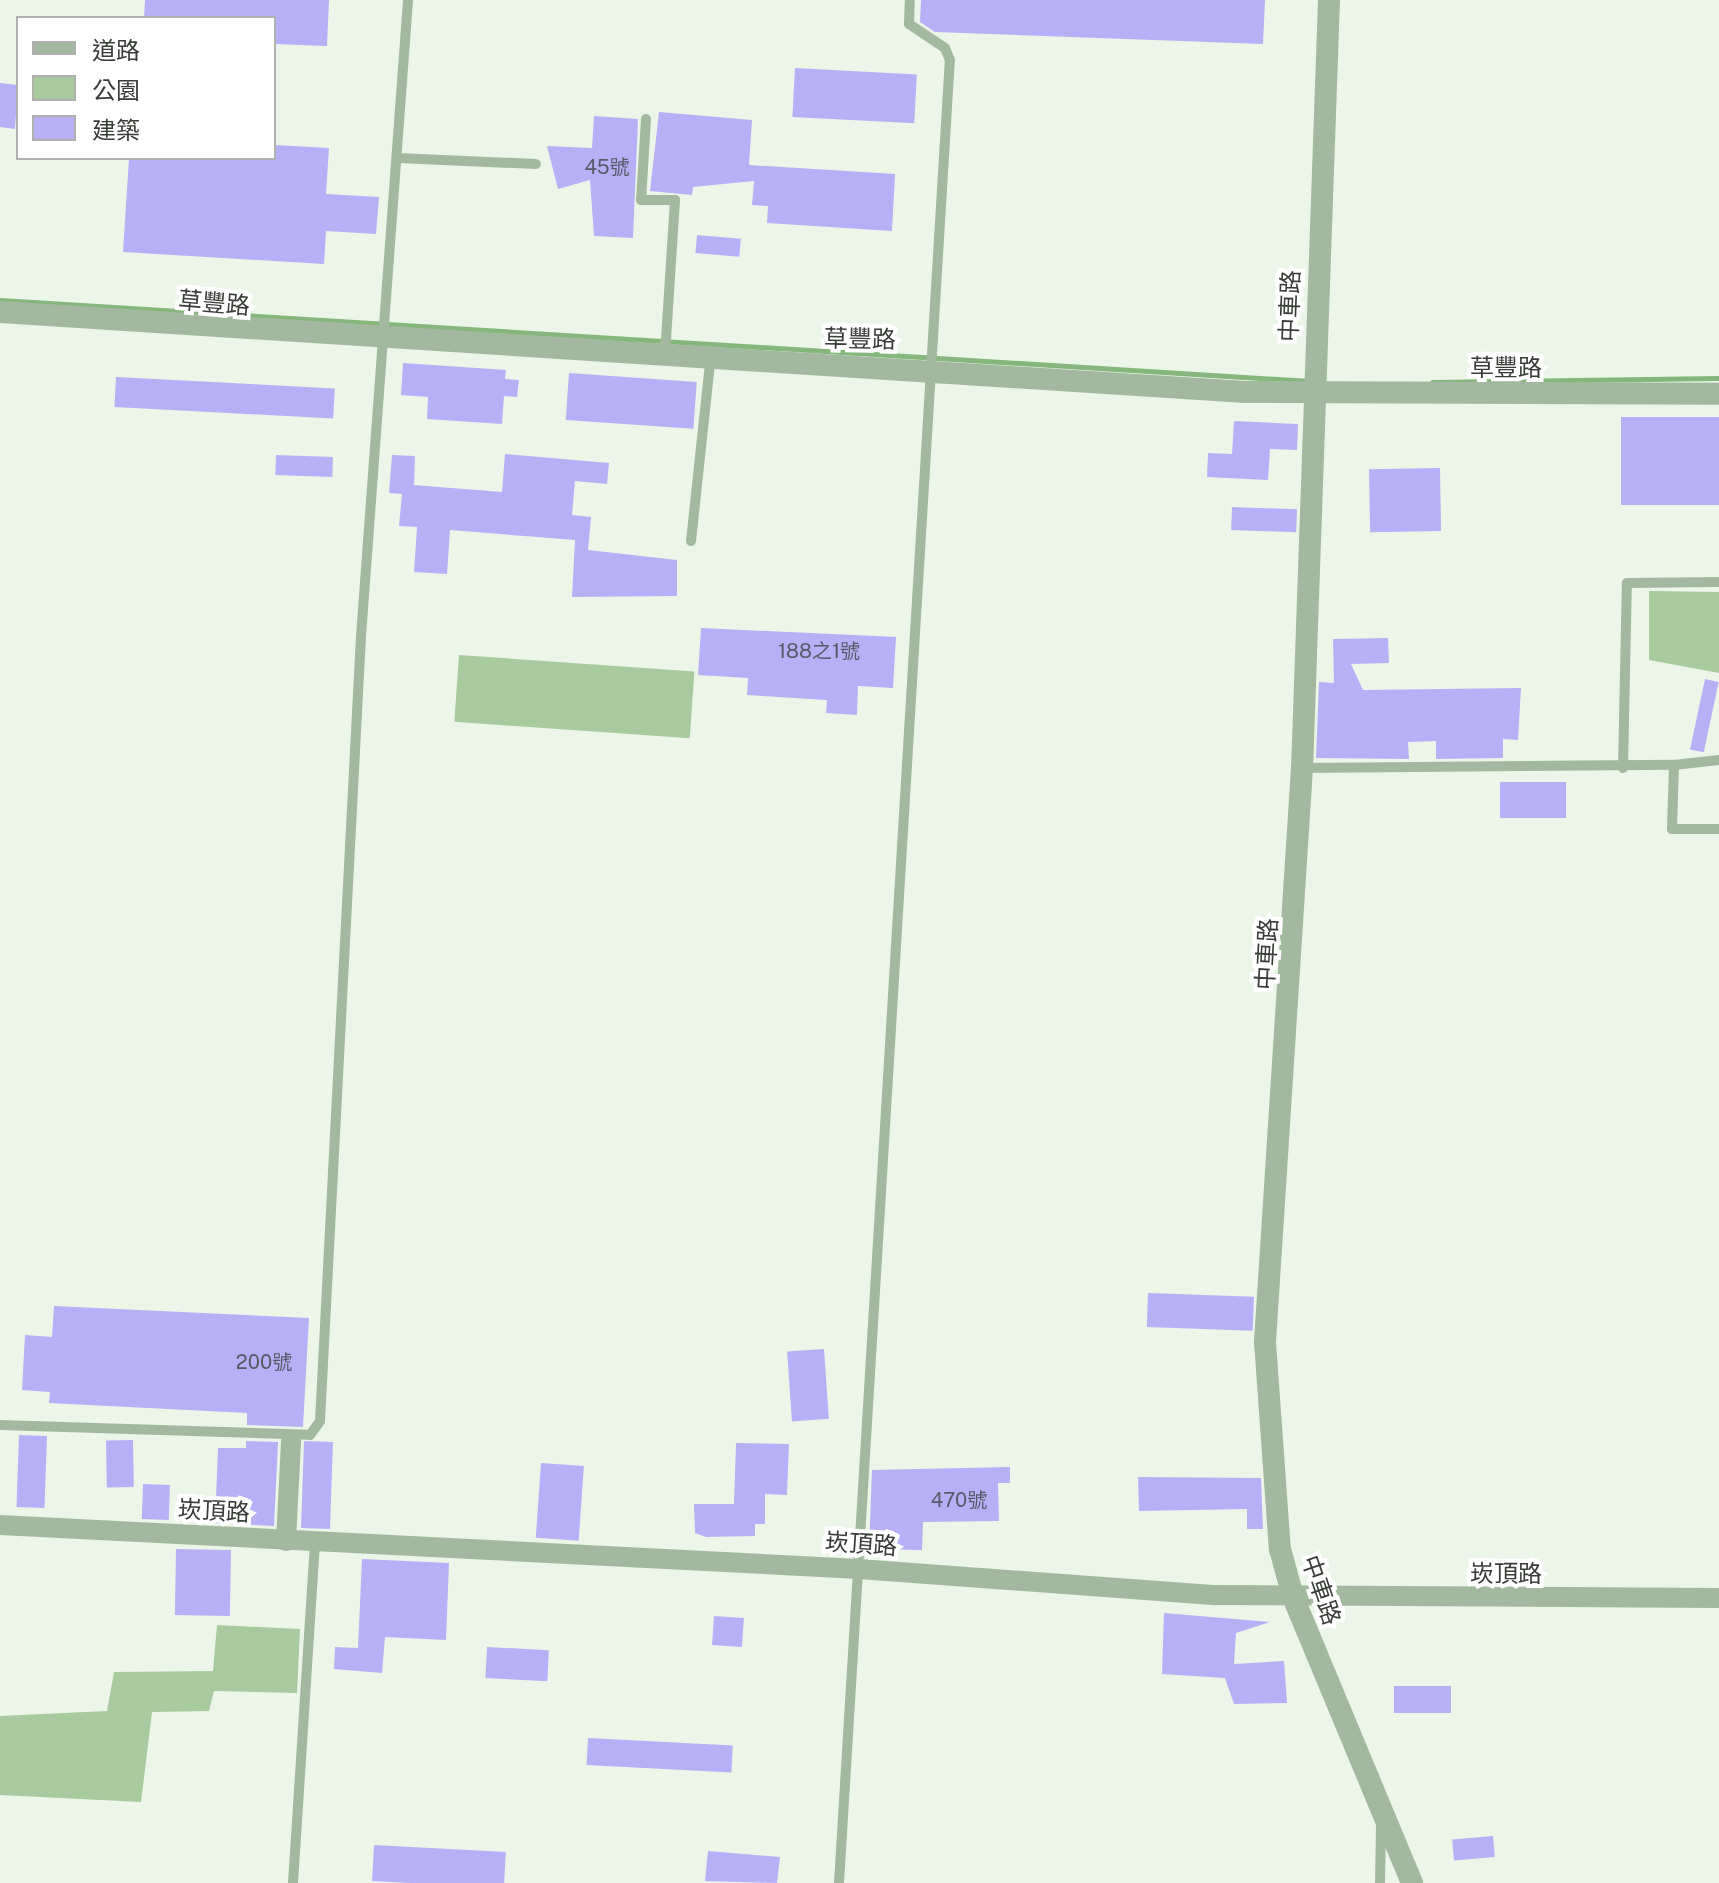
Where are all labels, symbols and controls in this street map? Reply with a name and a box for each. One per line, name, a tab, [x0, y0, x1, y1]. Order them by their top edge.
legend	[16, 16, 276, 160]
text: 道路	[92, 36, 140, 64]
text: 公園	[92, 76, 140, 104]
text: 建築	[92, 116, 140, 144]
house number: 45號	[584, 155, 630, 179]
street label: 中車路	[1274, 270, 1306, 342]
street label: 草豐路	[177, 286, 251, 320]
street label: 草豐路	[824, 324, 896, 354]
street label: 草豐路	[1470, 354, 1542, 382]
house number: 188之1號	[778, 639, 860, 663]
street label: 中車路	[1251, 917, 1283, 991]
house number: 200號	[236, 1350, 292, 1374]
house number: 470號	[931, 1488, 987, 1512]
street label: 崁頂路	[177, 1495, 251, 1527]
street label: 崁頂路	[824, 1527, 898, 1561]
street label: 中車路	[1296, 1551, 1346, 1629]
street label: 崁頂路	[1470, 1560, 1542, 1588]

